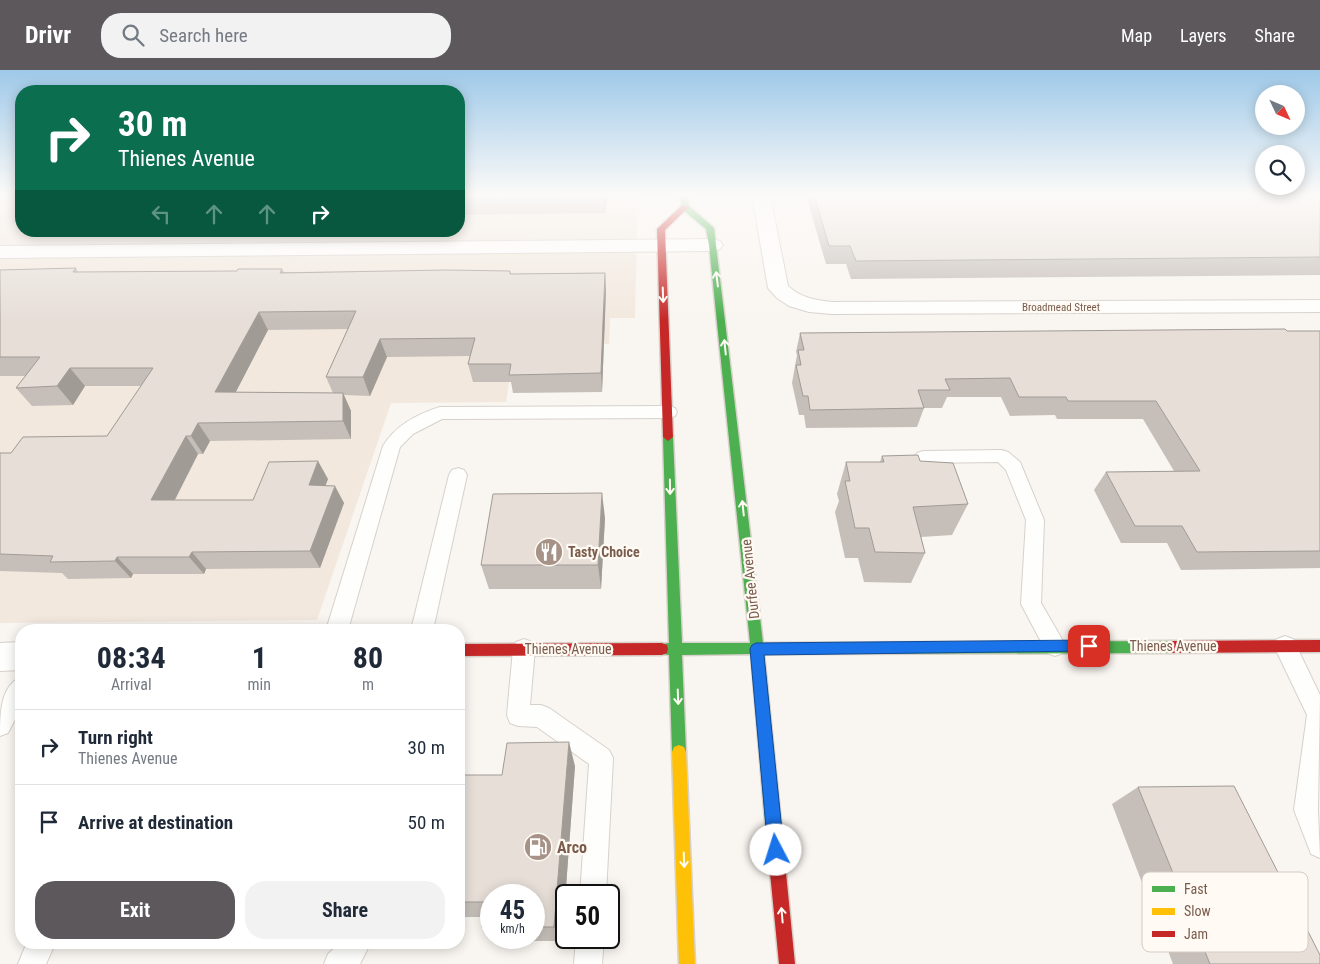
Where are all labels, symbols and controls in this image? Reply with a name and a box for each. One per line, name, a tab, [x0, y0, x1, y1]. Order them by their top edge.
search box	[101, 13, 451, 58]
text: Drivr	[25, 21, 71, 49]
icon: search	[119, 21, 147, 49]
text: Search here	[159, 24, 248, 47]
text: Map	[1121, 25, 1152, 46]
text: Layers	[1180, 25, 1227, 46]
text: Share	[1255, 25, 1295, 46]
north arrow	[1255, 85, 1305, 135]
map controls	[1255, 85, 1305, 195]
text: 30 m	[118, 104, 187, 145]
icon: right	[35, 105, 100, 170]
button: search	[1255, 145, 1305, 195]
text: Thienes Avenue	[118, 146, 255, 171]
icon: left	[147, 200, 175, 228]
icon: ahead	[200, 200, 228, 228]
icon: ahead	[253, 200, 281, 228]
icon: right	[306, 200, 334, 228]
one-way arrow	[712, 271, 722, 287]
one-way arrow	[659, 286, 668, 302]
street label: Broadmead Street	[1022, 301, 1100, 314]
one-way arrow	[720, 339, 730, 355]
one-way arrow	[665, 478, 675, 495]
one-way arrow	[738, 500, 747, 516]
restaurant icon: Tasty Choice	[534, 537, 564, 567]
street label: Durfee Avenue	[738, 538, 762, 620]
place label: Tasty Choice	[568, 544, 640, 560]
pin	[1068, 625, 1110, 667]
icon: arrive	[1075, 632, 1103, 660]
street label: Thienes Avenue	[1129, 638, 1217, 654]
text: 08:34	[97, 640, 166, 675]
text: 1	[252, 640, 267, 675]
text: 80	[353, 640, 383, 675]
street label: Thienes Avenue	[524, 641, 612, 657]
text: Arrival	[111, 675, 152, 694]
text: min	[248, 675, 271, 694]
text: m	[362, 675, 374, 694]
one-way arrow	[674, 689, 683, 705]
text: Turn right	[78, 726, 153, 749]
icon: right	[35, 733, 63, 761]
text: 30 m	[408, 736, 445, 759]
text: Thienes Avenue	[78, 749, 178, 768]
icon: arrive	[35, 808, 63, 836]
text: Arrive at destination	[78, 811, 233, 834]
text: 50 m	[408, 811, 445, 834]
position arrow	[749, 823, 801, 875]
fuel station icon: Arco	[523, 832, 553, 862]
place label: Arco	[557, 838, 587, 857]
one-way arrow	[679, 851, 688, 867]
legend	[1142, 872, 1308, 952]
button: Exit	[35, 881, 235, 939]
button: Share	[245, 881, 445, 939]
text: Fast	[1184, 881, 1208, 897]
speed limit sign: 50	[555, 884, 620, 949]
text: 45	[500, 896, 525, 925]
text: Slow	[1184, 903, 1211, 919]
one-way arrow	[778, 908, 787, 924]
text: km/h	[500, 922, 525, 936]
text: Jam	[1184, 926, 1208, 942]

